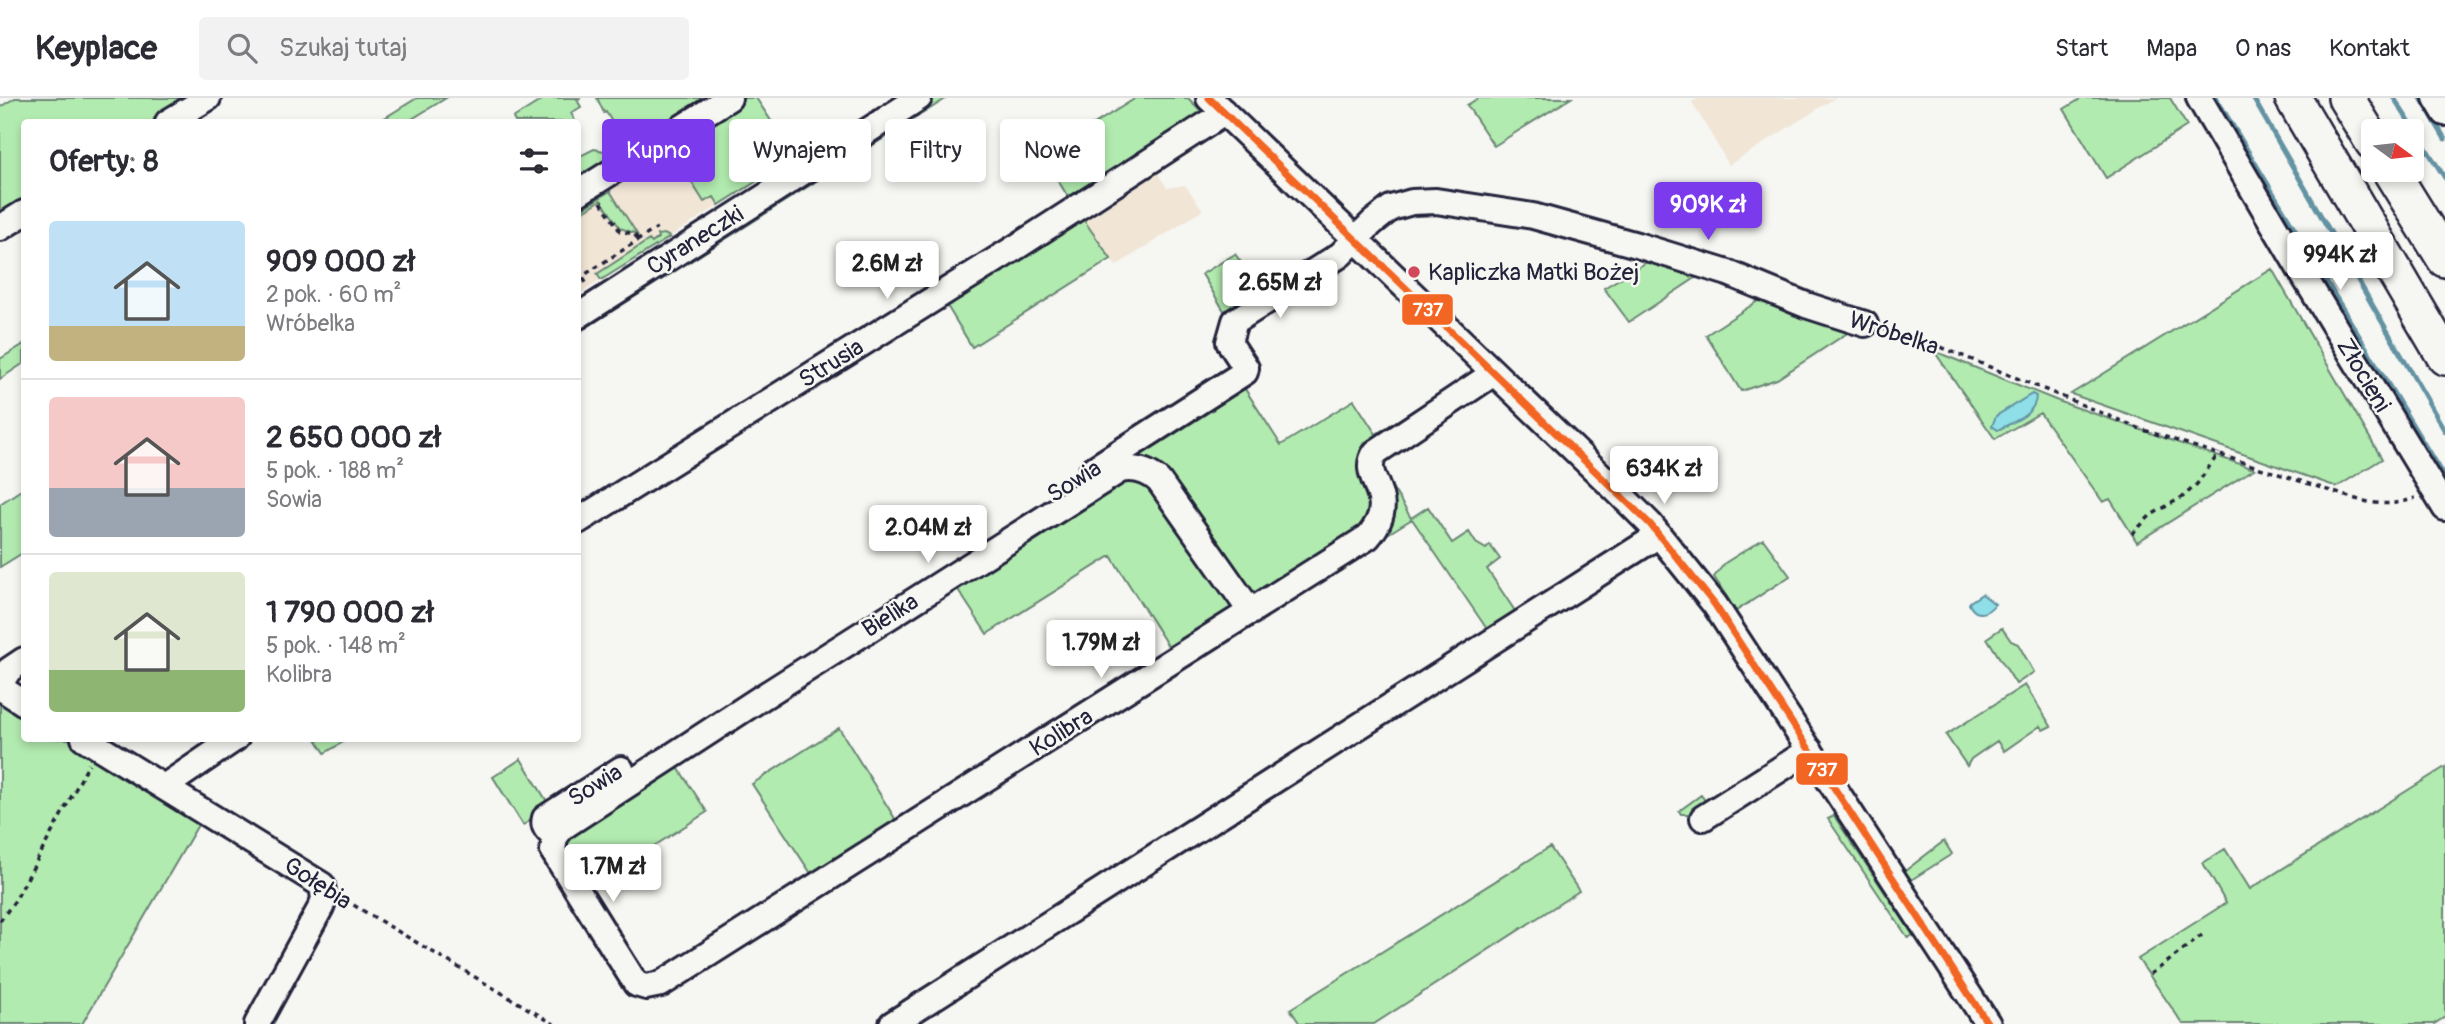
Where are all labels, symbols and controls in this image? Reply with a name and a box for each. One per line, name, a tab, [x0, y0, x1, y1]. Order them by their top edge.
search box	[199, 17, 689, 80]
text: Keyplace	[35, 28, 157, 69]
icon: search	[223, 29, 261, 67]
text: Szukaj tutaj	[279, 32, 408, 64]
text: Start	[2055, 34, 2108, 63]
text: Mapa	[2146, 34, 2197, 63]
text: O nas	[2235, 34, 2291, 63]
text: Kontakt	[2329, 34, 2410, 63]
chip: Kupno	[602, 119, 715, 182]
chip: Wynajem	[729, 119, 871, 182]
chip: Filtry	[885, 119, 986, 182]
chip: Nowe	[1000, 119, 1105, 182]
north arrow	[2361, 119, 2424, 182]
map controls	[2361, 119, 2424, 182]
icon: filters	[515, 142, 553, 180]
text: Oferty: 8	[49, 143, 158, 180]
pin: 909K zł	[1643, 183, 1773, 242]
text: 909K zł	[1670, 190, 1746, 219]
street label: Cyraneczki	[642, 199, 749, 281]
pin: 994K zł	[2275, 232, 2405, 292]
text: 994K zł	[2303, 240, 2377, 269]
pin: 2.6M zł	[822, 242, 952, 301]
text: 909 000 zł	[266, 243, 415, 280]
icon: home	[105, 249, 189, 333]
text: 2.6M zł	[852, 249, 922, 278]
place label: Kapliczka Matki Bożej	[1428, 258, 1639, 287]
pin: 2.65M zł	[1208, 260, 1352, 320]
marker: Kapliczka Matki Bożej	[1406, 264, 1422, 280]
text: 2.65M zł	[1239, 268, 1321, 297]
text: 2 pok. · 60 m²	[266, 280, 401, 309]
line badge: 737	[1401, 293, 1454, 326]
text: 737	[1413, 298, 1444, 322]
street label: Wróbelka	[1845, 305, 1942, 362]
text: Wróbelka	[266, 309, 355, 338]
street label: Strusia	[794, 332, 869, 394]
street label: Złocieni	[2330, 333, 2397, 417]
text: 2 650 000 zł	[266, 419, 441, 456]
icon: home	[105, 425, 189, 509]
pin: 634K zł	[1599, 446, 1729, 506]
street label: Sowia	[1042, 454, 1107, 509]
text: 634K zł	[1626, 454, 1702, 483]
text: 5 pok. · 188 m²	[266, 456, 404, 485]
text: Sowia	[266, 485, 322, 514]
pin: 2.04M zł	[856, 505, 1000, 565]
text: 2.04M zł	[885, 513, 971, 542]
street label: Bielika	[857, 587, 924, 644]
text: 1 790 000 zł	[266, 594, 434, 631]
icon: home	[105, 600, 189, 684]
pin: 1.79M zł	[1029, 620, 1173, 680]
text: 1.79M zł	[1062, 628, 1140, 657]
text: 5 pok. · 148 m²	[266, 631, 406, 660]
text: Kolibra	[266, 660, 332, 689]
street label: Kolibra	[1024, 702, 1098, 763]
line badge: 737	[1795, 752, 1849, 786]
street label: Sowia	[563, 758, 628, 813]
text: 737	[1807, 758, 1838, 782]
pin: 1.7M zł	[548, 844, 678, 904]
street label: Gołębia	[278, 851, 357, 916]
text: 1.7M zł	[580, 852, 646, 881]

